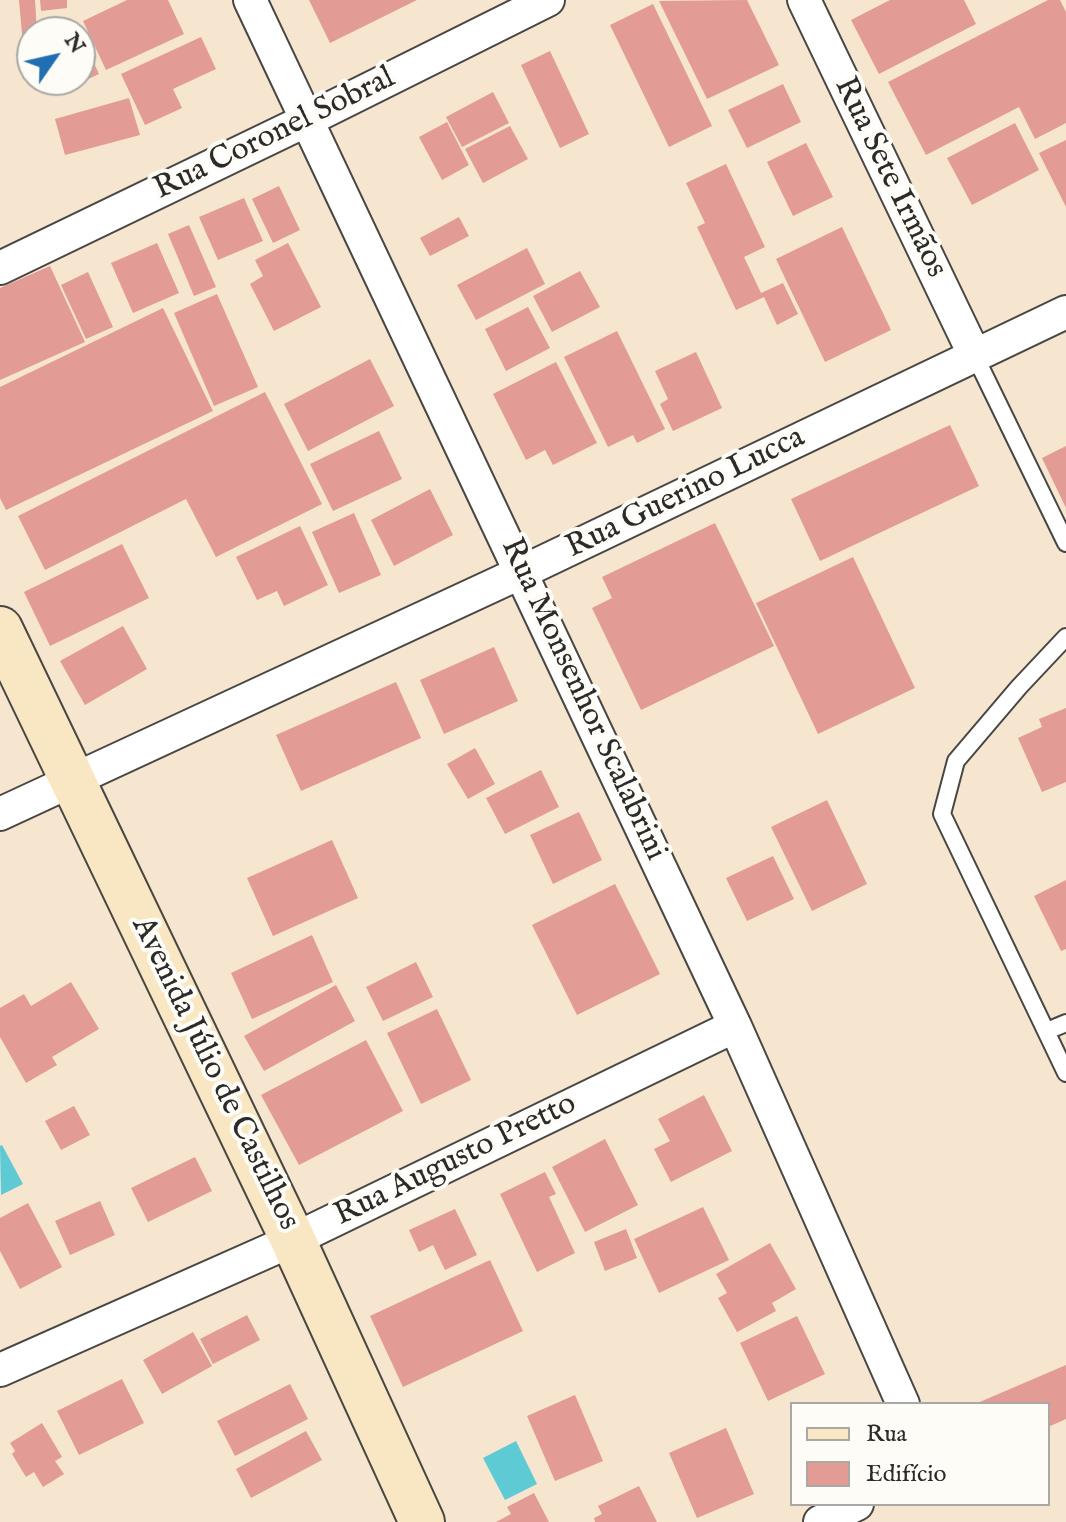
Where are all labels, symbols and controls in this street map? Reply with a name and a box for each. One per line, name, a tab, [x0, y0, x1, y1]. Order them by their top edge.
north arrow	[16, 16, 96, 96]
text: N	[57, 28, 91, 59]
street label: Rua Coronel Sobral	[148, 60, 402, 210]
street label: Rua Sete Irmãos	[824, 72, 954, 284]
street label: Rua Guerino Lucca	[560, 420, 812, 568]
street label: Rua Monsenhor Scalabrini	[490, 533, 674, 867]
street label: Avenida Júlio de Castilhos	[121, 911, 307, 1237]
street label: Rua Augusto Pretto	[329, 1086, 583, 1236]
legend	[790, 1402, 1050, 1506]
text: Rua	[866, 1419, 907, 1450]
text: Edifício	[866, 1459, 946, 1490]

